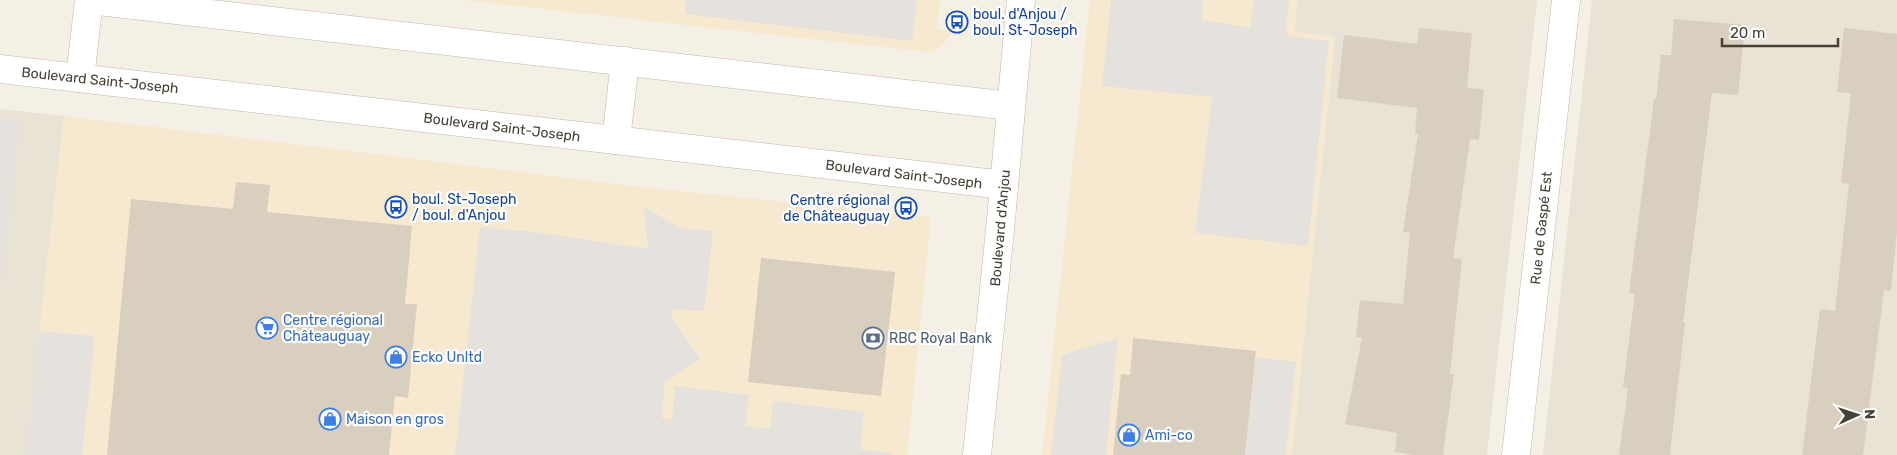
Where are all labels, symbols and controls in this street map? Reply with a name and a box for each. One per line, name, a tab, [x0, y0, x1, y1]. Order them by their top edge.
place label: boul. d'Anjou / boul. St-Joseph	[973, 6, 1078, 39]
bus stop icon: boul. d'Anjou / boul. St-Joseph	[945, 10, 969, 34]
scale bar	[1722, 15, 1838, 47]
text: 20 m	[1730, 24, 1765, 42]
street label: Boulevard Saint-Joseph	[21, 64, 179, 97]
street label: Boulevard Saint-Joseph	[423, 109, 581, 146]
street label: Boulevard Saint-Joseph	[825, 156, 983, 193]
street label: Boulevard d'Anjou	[987, 169, 1014, 287]
street label: Rue de Gaspé Est	[1527, 170, 1556, 285]
place label: boul. St-Joseph / boul. d'Anjou	[412, 191, 517, 224]
place label: Centre régional de Châteauguay	[783, 192, 890, 225]
bus stop icon: boul. St-Joseph / boul. d'Anjou	[384, 195, 408, 219]
bus stop icon: Centre régional de Châteauguay	[894, 196, 918, 220]
place label: Centre régional Châteauguay	[283, 312, 383, 345]
supermarket icon: Centre régional Châteauguay	[255, 316, 279, 340]
bank icon: RBC Royal Bank	[861, 326, 885, 350]
place label: RBC Royal Bank	[889, 330, 993, 347]
shop icon: Ecko Unltd	[384, 345, 408, 369]
place label: Ecko Unltd	[412, 349, 482, 366]
north arrow	[1832, 390, 1882, 440]
shop icon: Maison en gros	[318, 407, 342, 431]
text: N	[1861, 409, 1878, 420]
place label: Maison en gros	[346, 411, 444, 428]
shop icon: Ami-co	[1117, 423, 1141, 447]
place label: Ami-co	[1145, 427, 1193, 444]

